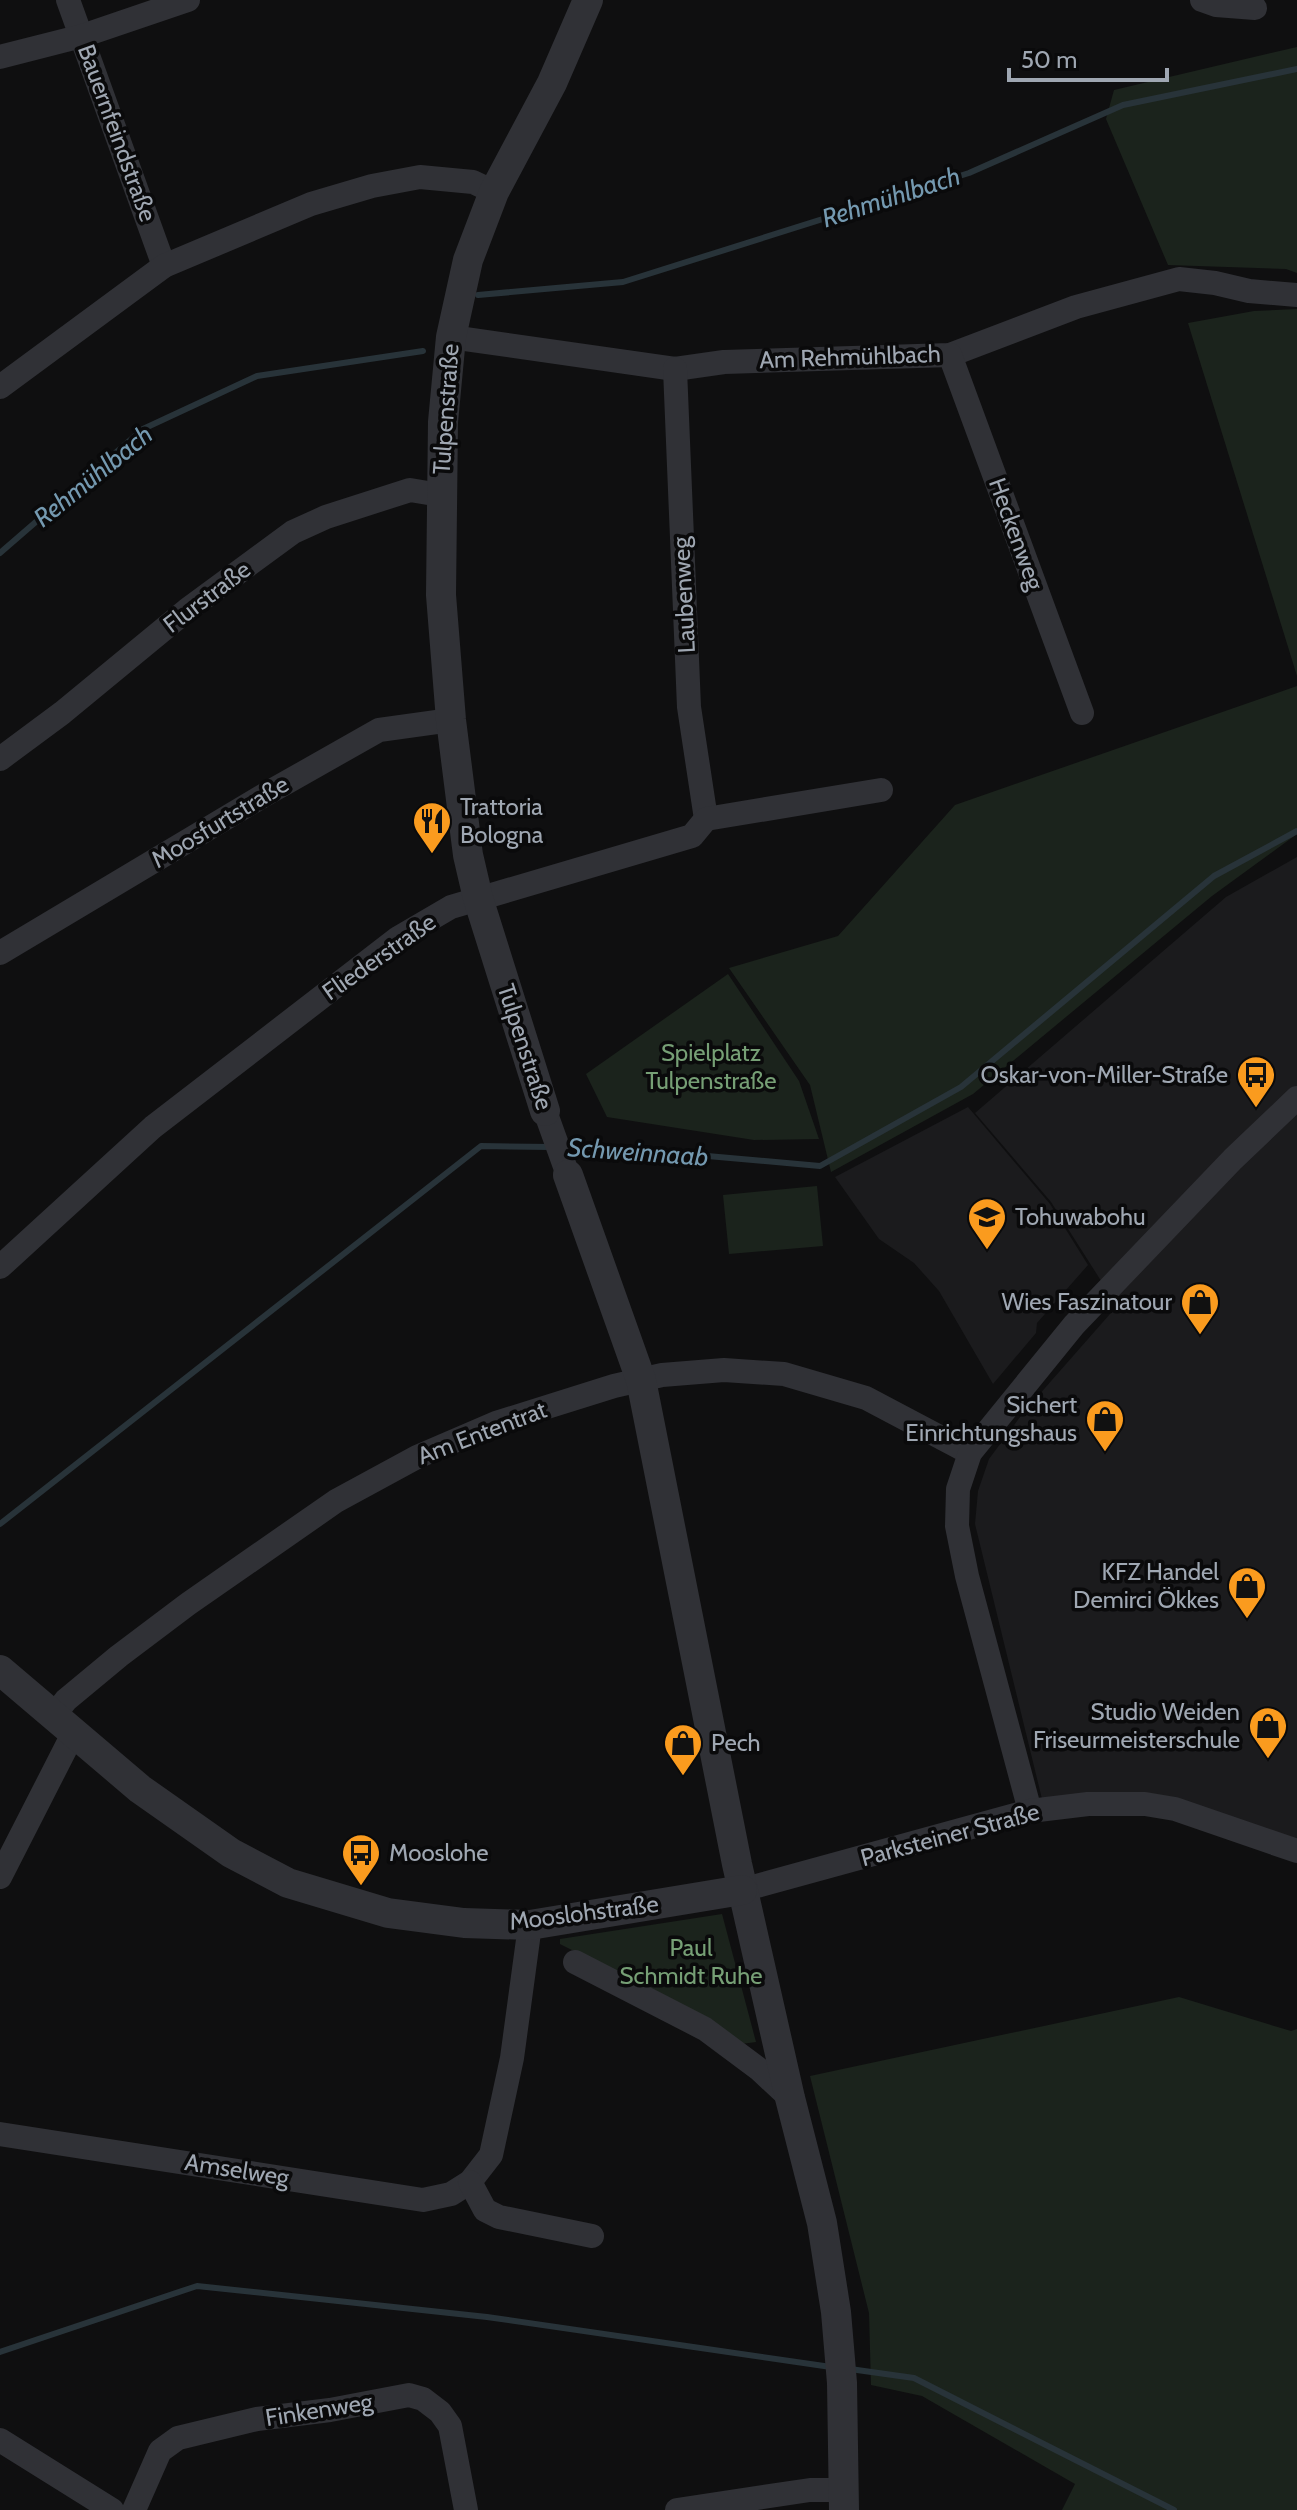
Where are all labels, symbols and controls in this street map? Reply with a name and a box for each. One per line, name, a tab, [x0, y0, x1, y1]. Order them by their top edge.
scale bar	[1009, 32, 1167, 82]
street label: Bauernfeindstraße	[72, 40, 163, 225]
text: 50 m	[1021, 45, 1077, 74]
water label: Rehmühlbach	[818, 160, 964, 234]
street label: Am Rehmühlbach	[759, 339, 941, 374]
street label: Tulpenstraße	[426, 343, 465, 475]
water label: Rehmühlbach	[27, 418, 159, 534]
street label: Heckenweg	[983, 474, 1050, 595]
street label: Laubenweg	[666, 535, 701, 654]
street label: Flurstraße	[157, 555, 256, 639]
street label: Moosfurtstraße	[146, 769, 294, 874]
place label: Trattoria Bologna	[460, 792, 544, 849]
restaurant icon: Trattoria Bologna	[411, 800, 453, 855]
street label: Fliederstraße	[316, 907, 441, 1006]
street label: Tulpenstraße	[491, 980, 560, 1114]
park label: Spielplatz Tulpenstraße	[646, 1038, 777, 1095]
bus stop icon: Oskar-von-Miller-Straße	[1235, 1054, 1277, 1109]
place label: Oskar-von-Miller-Straße	[981, 1060, 1228, 1089]
water label: Schweinnaab	[567, 1131, 709, 1173]
school or university icon: Tohuwabohu	[966, 1196, 1008, 1251]
place label: Tohuwabohu	[1015, 1202, 1146, 1231]
shop icon: Wies Faszinatour	[1179, 1281, 1221, 1336]
place label: Wies Faszinatour	[1002, 1287, 1172, 1316]
place label: Sichert Einrichtungshaus	[905, 1390, 1077, 1447]
street label: Am Ententrat	[413, 1395, 550, 1470]
shop icon: Sichert Einrichtungshaus	[1084, 1398, 1126, 1453]
place label: KFZ Handel Demirci Ökkes	[1073, 1557, 1219, 1614]
shop icon: KFZ Handel Demirci Ökkes	[1226, 1565, 1268, 1620]
place label: Studio Weiden Friseurmeisterschule	[1033, 1697, 1240, 1754]
shop icon: Studio Weiden Friseurmeisterschule	[1247, 1705, 1289, 1760]
shop icon: Pech	[662, 1722, 704, 1777]
place label: Pech	[711, 1728, 761, 1757]
street label: Parksteiner Straße	[857, 1797, 1042, 1872]
bus stop icon: Mooslohe	[340, 1832, 382, 1887]
place label: Mooslohe	[389, 1838, 489, 1867]
street label: Mooslohstraße	[508, 1889, 660, 1936]
park label: Paul Schmidt Ruhe	[620, 1933, 762, 1990]
street label: Amselweg	[183, 2147, 292, 2192]
street label: Finkenweg	[263, 2387, 376, 2432]

